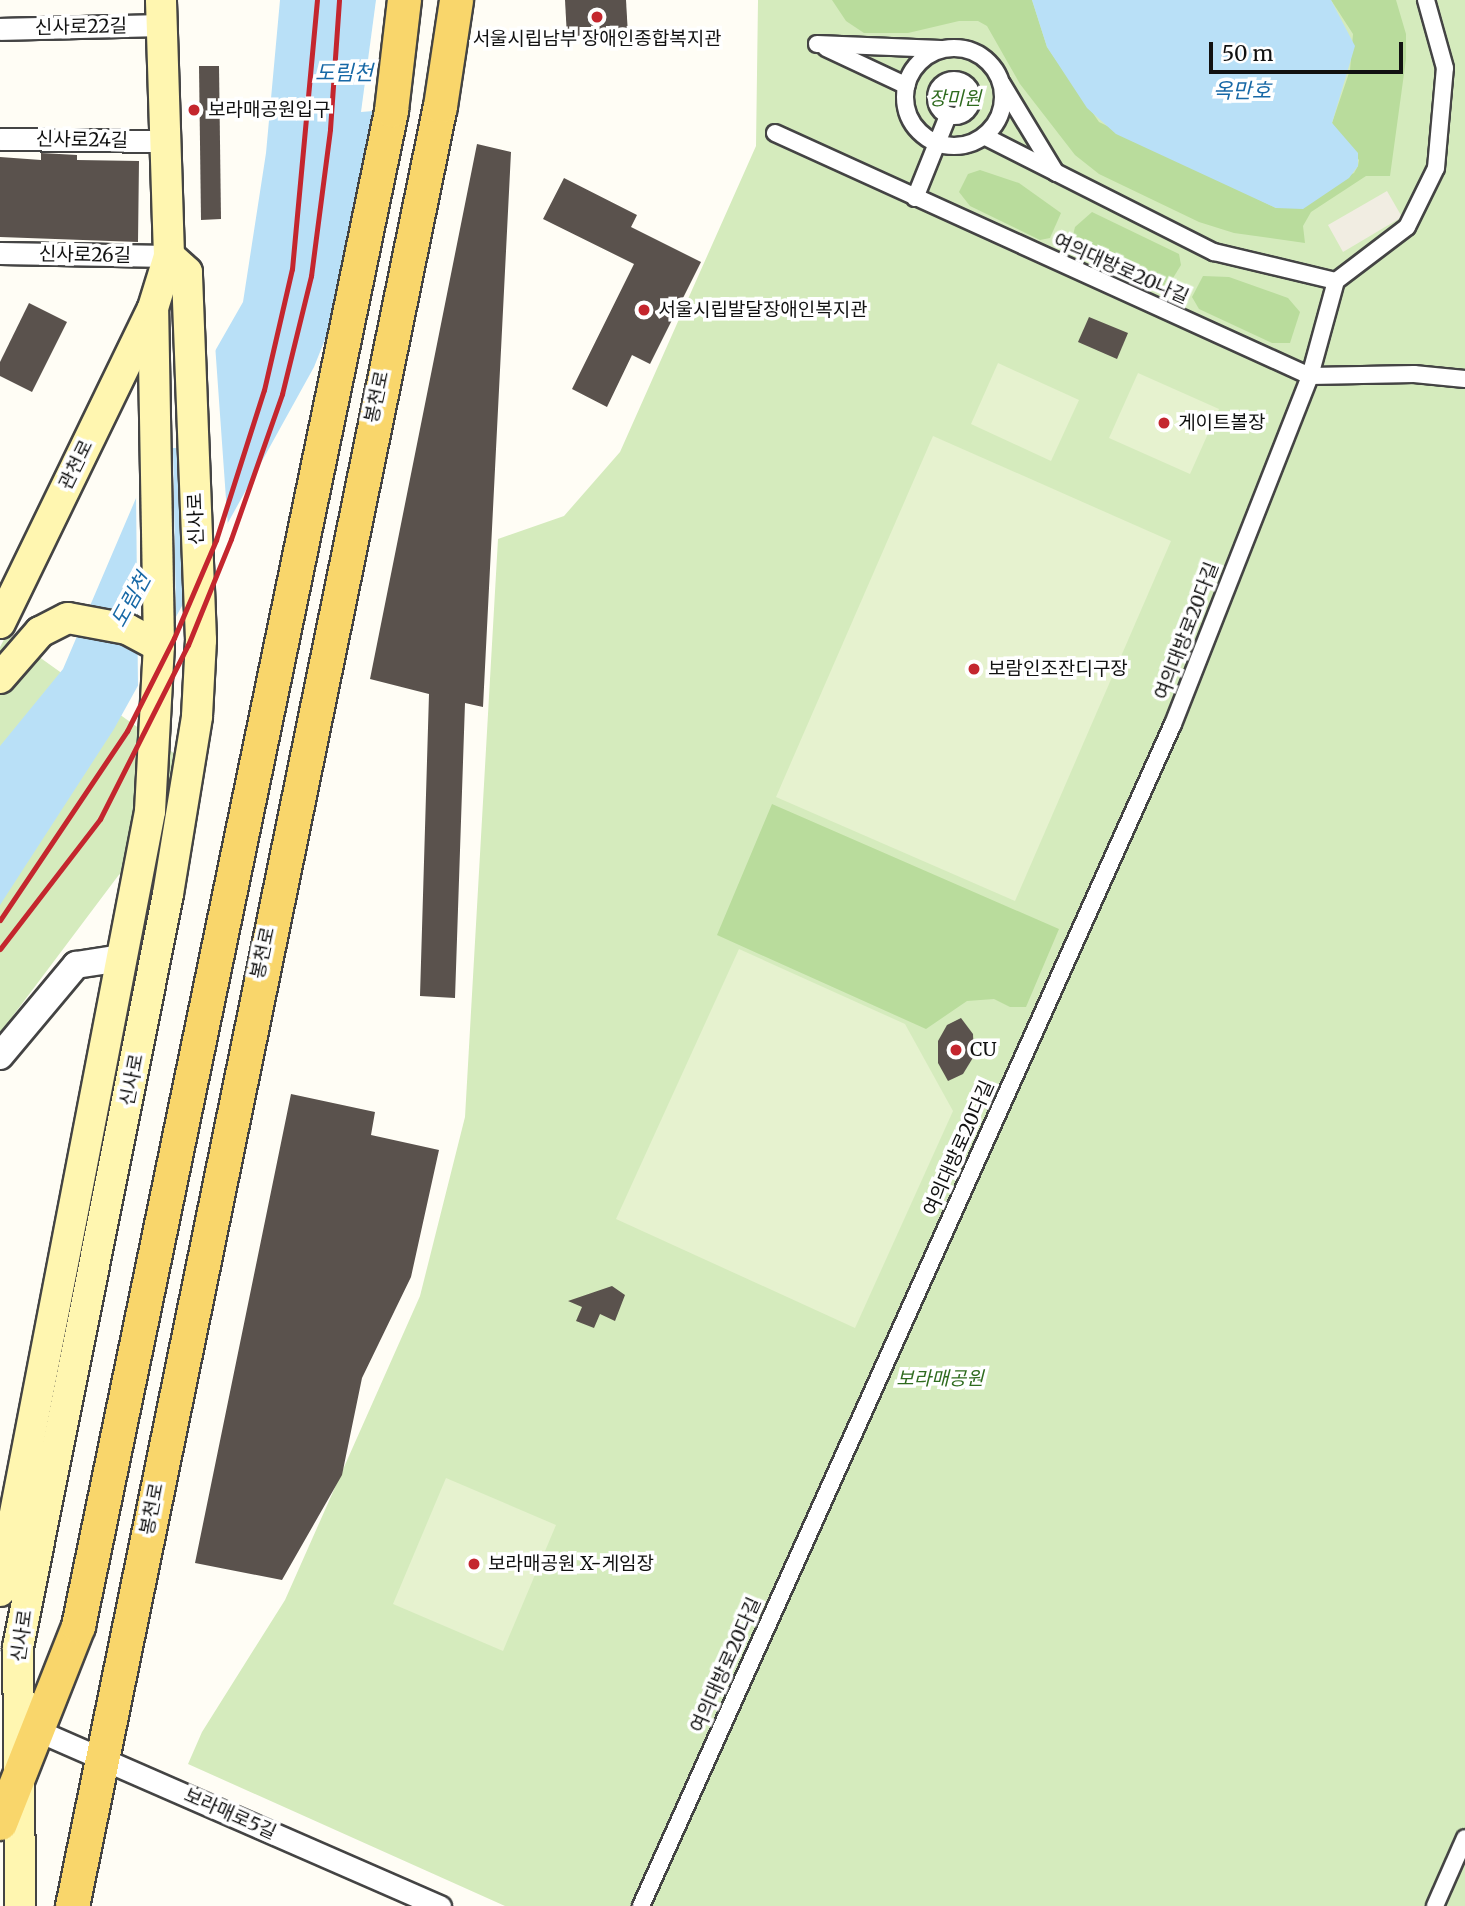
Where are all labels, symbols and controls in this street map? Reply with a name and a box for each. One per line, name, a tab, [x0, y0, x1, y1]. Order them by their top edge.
marker: 서울시립남부 장애인종합복지관	[589, 9, 605, 25]
street label: 신사로22길	[35, 15, 127, 39]
place label: 서울시립남부 장애인종합복지관	[472, 28, 722, 50]
scale bar	[1213, 28, 1407, 72]
text: 50 m	[1222, 40, 1273, 67]
water label: 도림천	[315, 60, 373, 86]
water label: 옥만호	[1213, 78, 1271, 104]
park label: 장미원	[929, 88, 981, 110]
place label: 보라매공원입구	[208, 99, 330, 121]
marker: 보라매공원입구	[186, 102, 202, 118]
street label: 신사로24길	[36, 128, 128, 152]
street label: 여의대방로20나길	[1050, 229, 1192, 309]
street label: 신사로26길	[39, 243, 131, 267]
place label: 서울시립발달장애인복지관	[658, 299, 868, 321]
marker: 서울시립발달장애인복지관	[636, 302, 652, 318]
street label: 봉천로	[360, 369, 394, 425]
place label: 게이트볼장	[1178, 412, 1265, 434]
marker: 게이트볼장	[1156, 415, 1172, 431]
street label: 관천로	[54, 436, 98, 494]
street label: 신사로	[184, 492, 208, 546]
street label: 여의대방로20다길	[1150, 559, 1224, 703]
water label: 도림천	[106, 569, 156, 631]
place label: 보람인조잔디구장	[988, 658, 1128, 680]
marker: 보람인조잔디구장	[966, 661, 982, 677]
street label: 봉천로	[246, 925, 280, 981]
place label: CU	[970, 1039, 996, 1061]
marker: CU	[948, 1042, 964, 1058]
street label: 신사로	[116, 1052, 148, 1108]
street label: 여의대방로20다길	[919, 1077, 999, 1219]
park label: 보라매공원	[896, 1368, 984, 1390]
street label: 봉천로	[136, 1481, 168, 1537]
place label: 보라매공원 X-게임장	[488, 1553, 654, 1575]
marker: 보라매공원 X-게임장	[466, 1556, 482, 1572]
street label: 여의대방로20다길	[686, 1594, 766, 1736]
street label: 신사로	[7, 1608, 37, 1664]
street label: 보라매로5길	[180, 1784, 280, 1844]

